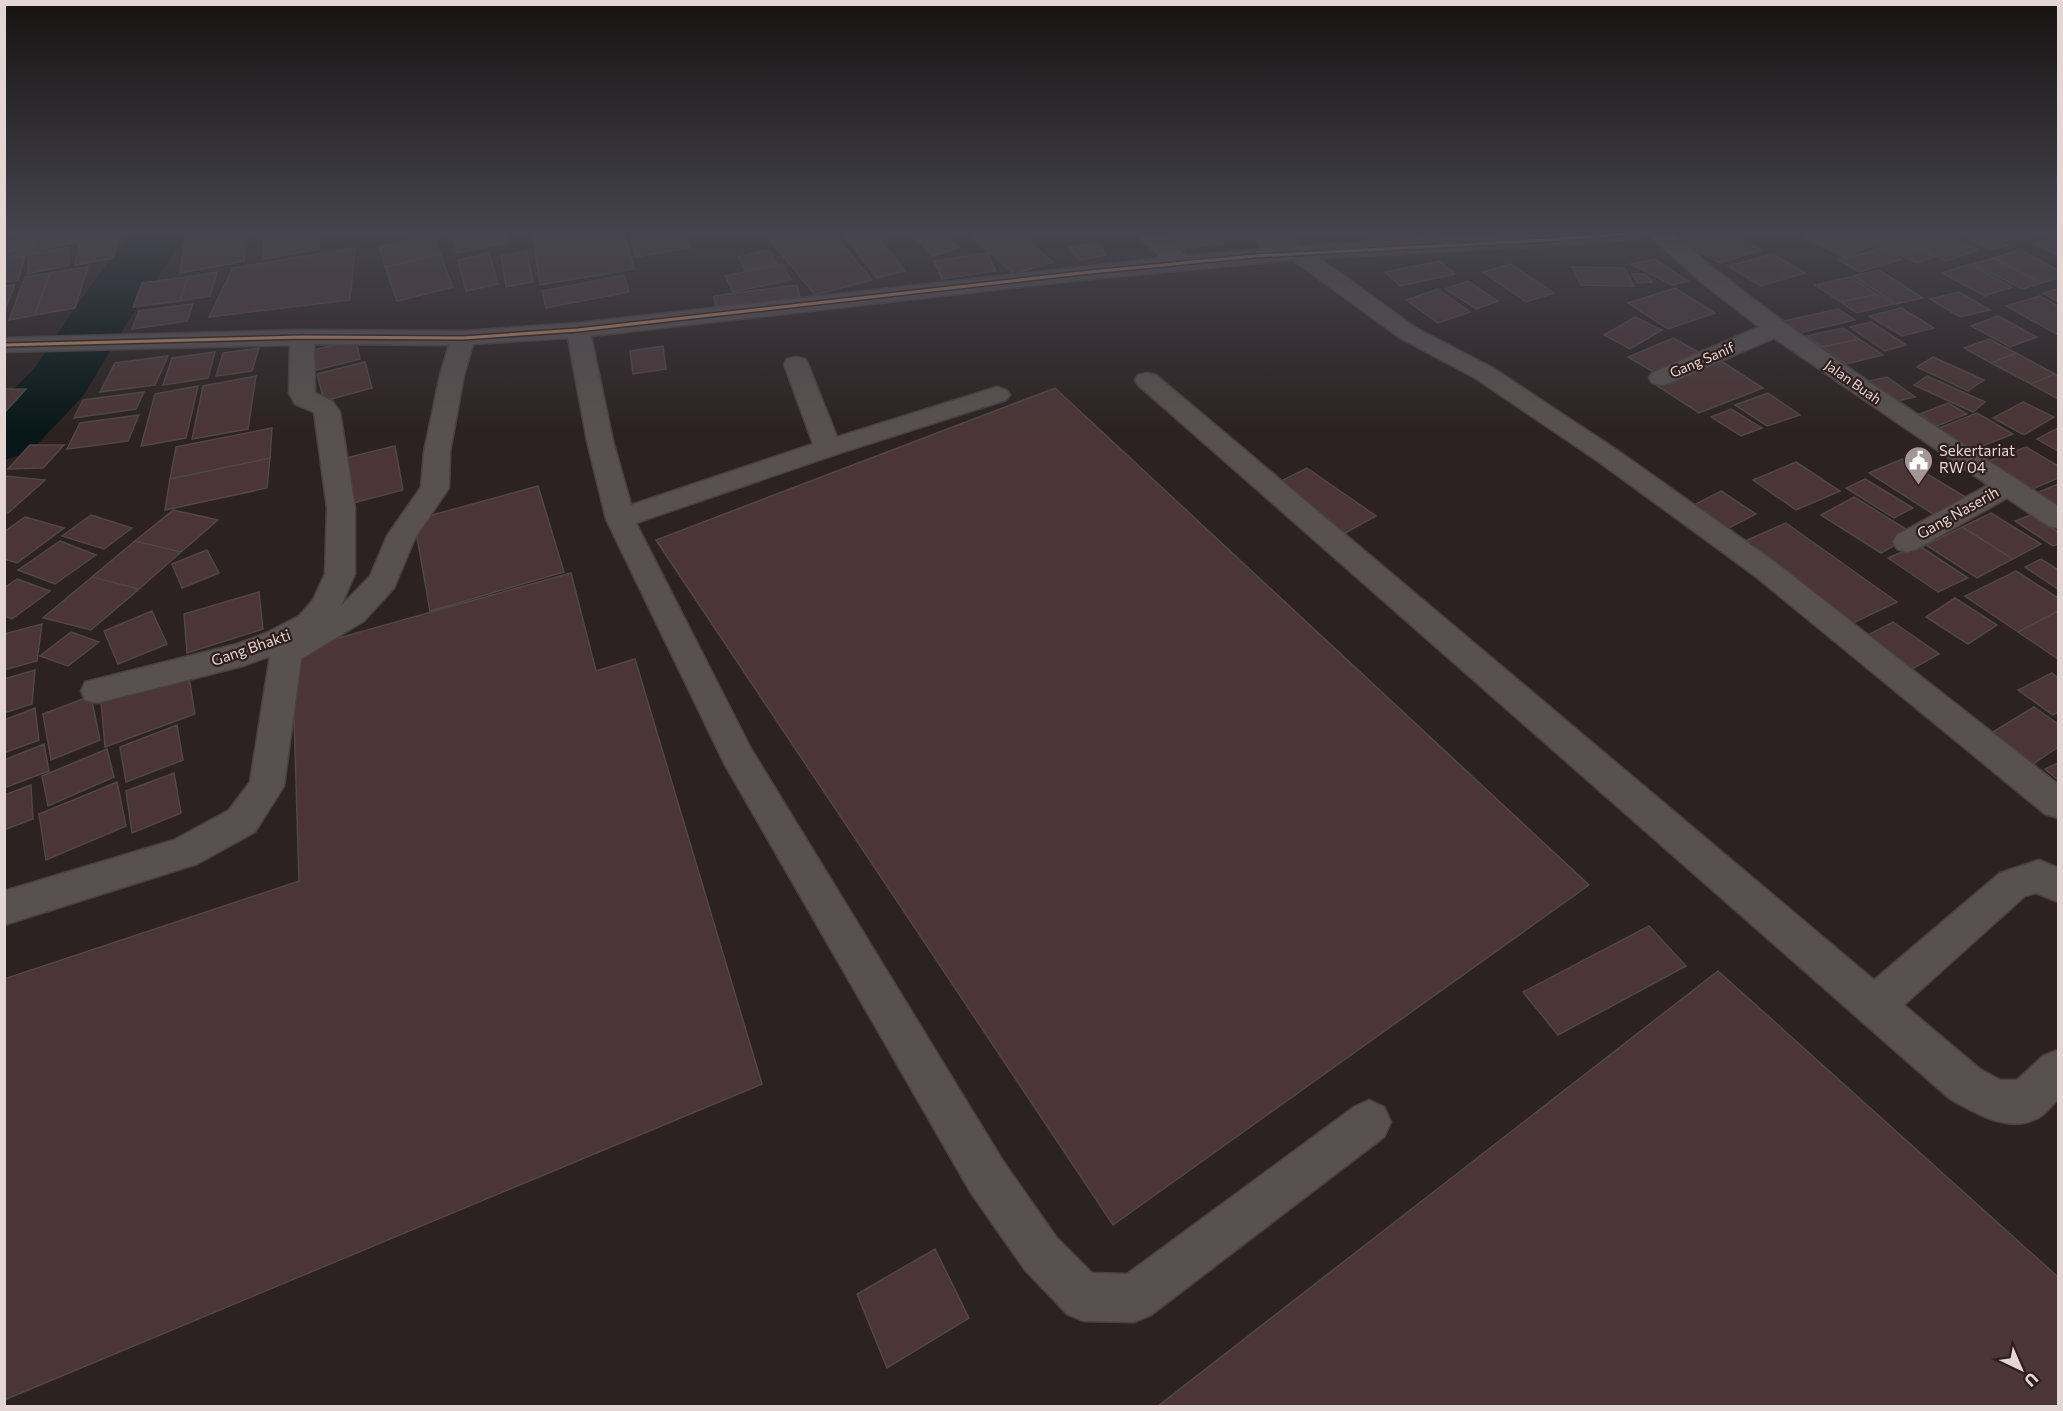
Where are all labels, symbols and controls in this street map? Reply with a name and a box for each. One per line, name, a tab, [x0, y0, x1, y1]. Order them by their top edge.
street label: Gang Sanif	[1667, 338, 1737, 381]
street label: Jalan Buah	[1822, 356, 1885, 407]
place label: Sekertariat RW 04	[1939, 441, 2015, 476]
public building icon: Sekertariat RW 04	[1902, 444, 1934, 486]
street label: Gang Naserih	[1913, 482, 2002, 542]
street label: Gang Bhakti	[209, 625, 293, 669]
north arrow	[1991, 1339, 2051, 1399]
text: U	[2021, 1369, 2043, 1391]

